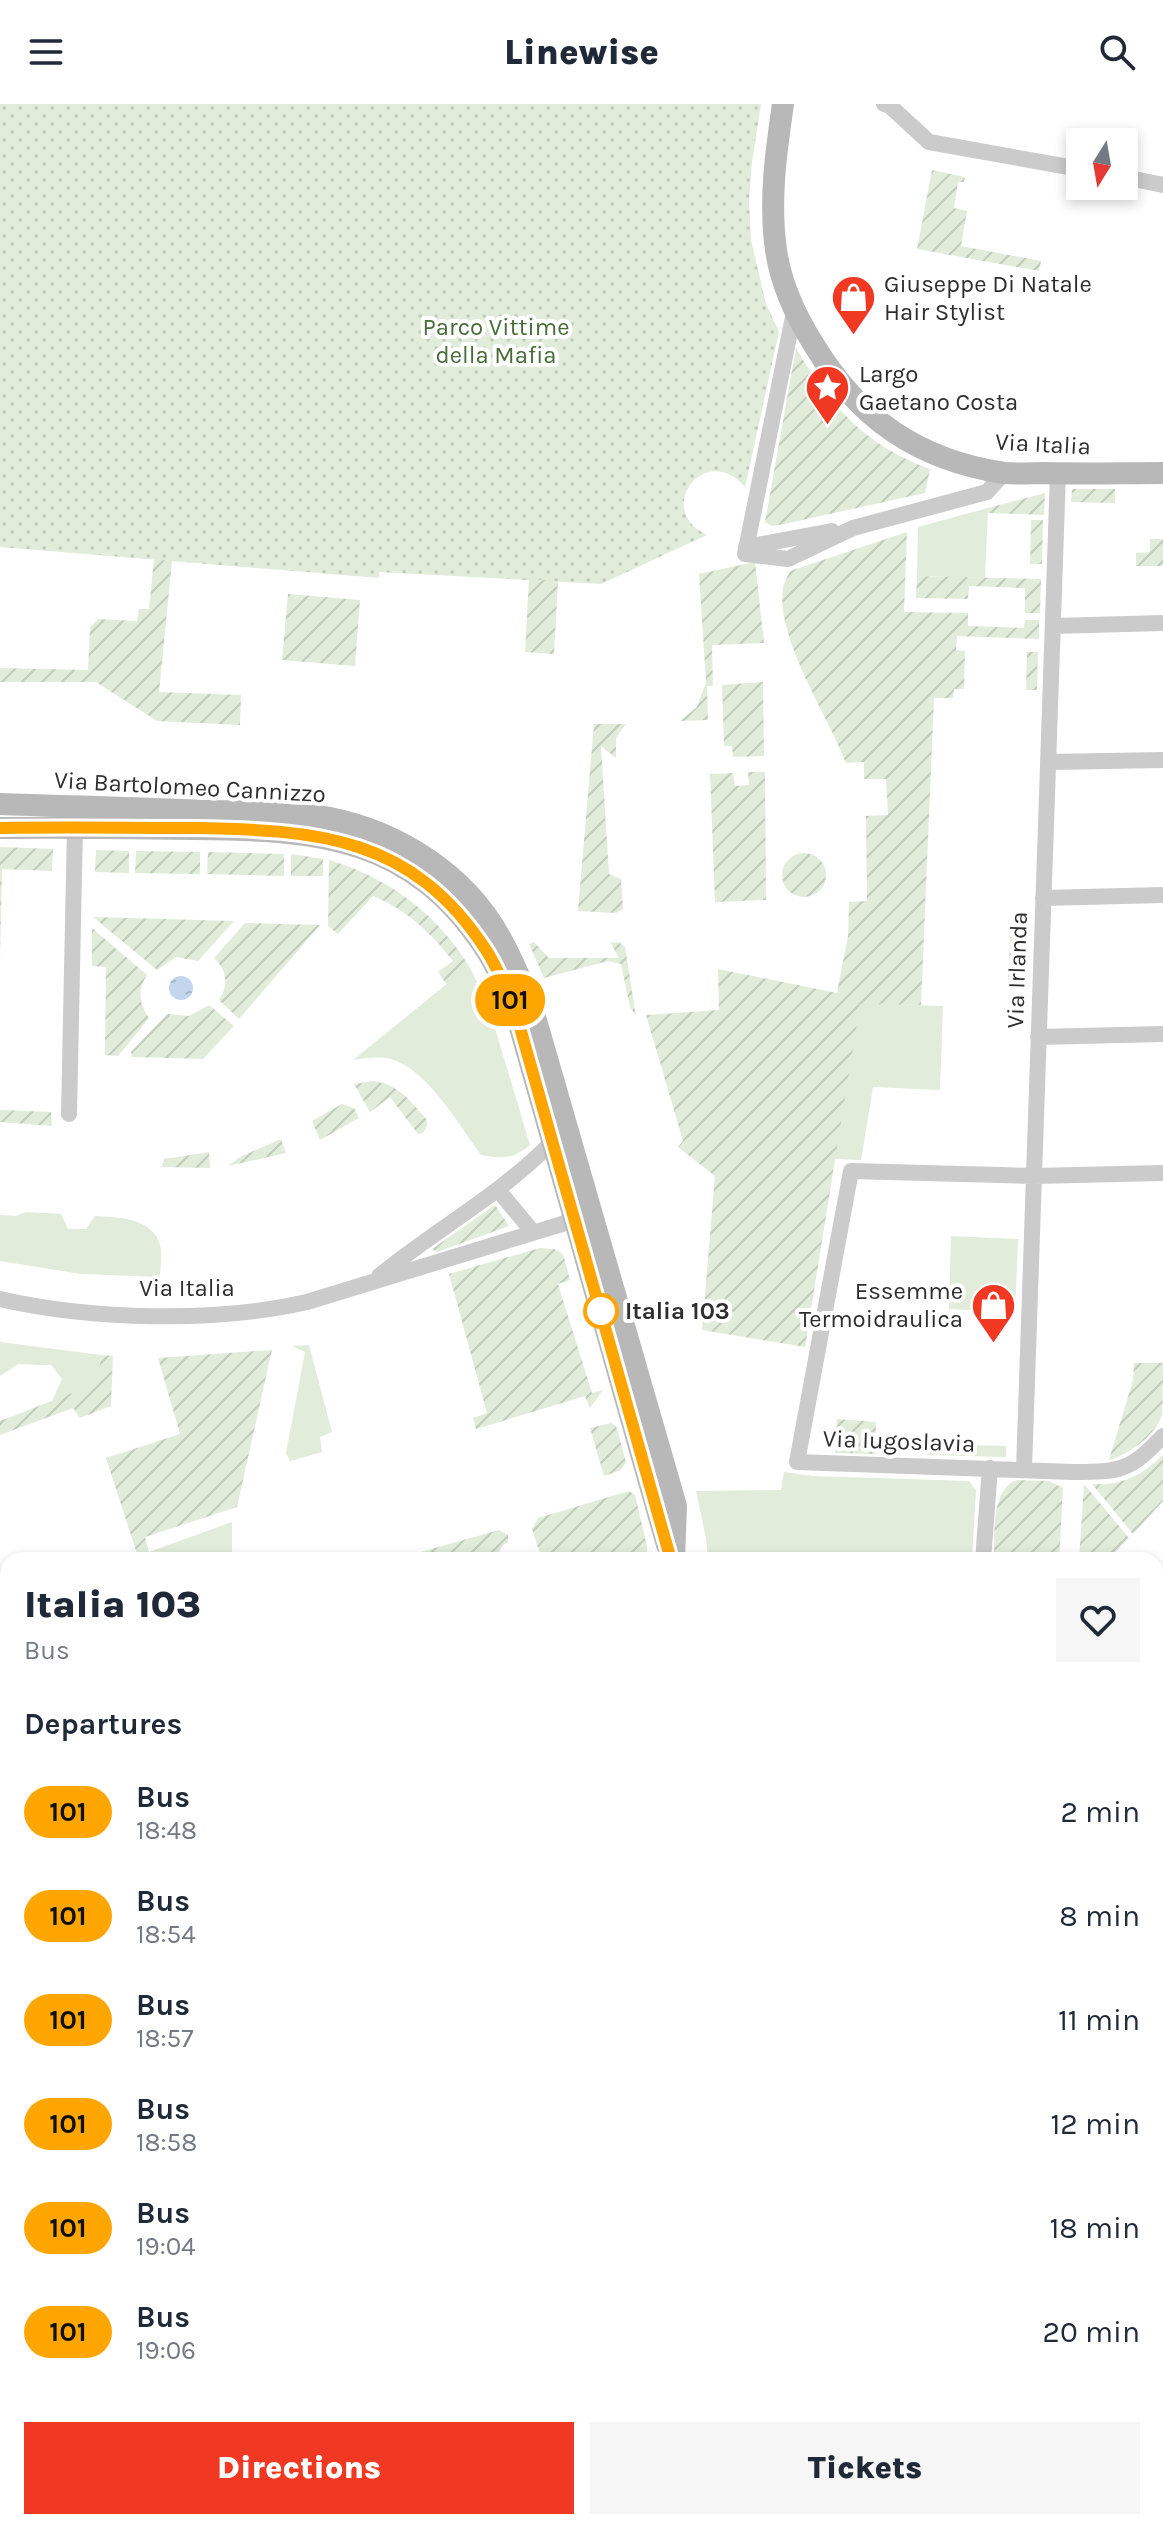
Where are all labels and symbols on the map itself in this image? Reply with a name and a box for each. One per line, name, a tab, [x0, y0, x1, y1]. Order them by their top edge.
north arrow	[1066, 128, 1138, 200]
place label: Giuseppe Di Natale Hair Stylist	[884, 270, 1092, 326]
shop icon: Giuseppe Di Natale Hair Stylist	[829, 274, 877, 337]
park label: Parco Vittime della Mafia	[422, 313, 570, 369]
place label: Largo Gaetano Costa	[859, 360, 1018, 416]
place icon: Largo Gaetano Costa	[804, 364, 852, 427]
street label: Via Italia	[995, 428, 1091, 460]
street label: Via Bartolomeo Cannizzo	[54, 766, 326, 808]
street label: Via Irlanda	[1001, 911, 1033, 1029]
line badge: 101	[464, 974, 556, 1026]
street label: Via Italia	[139, 1274, 235, 1302]
place label: Essemme Termoidraulica	[799, 1277, 963, 1333]
shop icon: Essemme Termoidraulica	[970, 1281, 1018, 1344]
marker: Italia 103	[584, 1294, 618, 1328]
place label: Italia 103	[625, 1297, 730, 1325]
street label: Via Iugoslavia	[822, 1424, 976, 1458]

